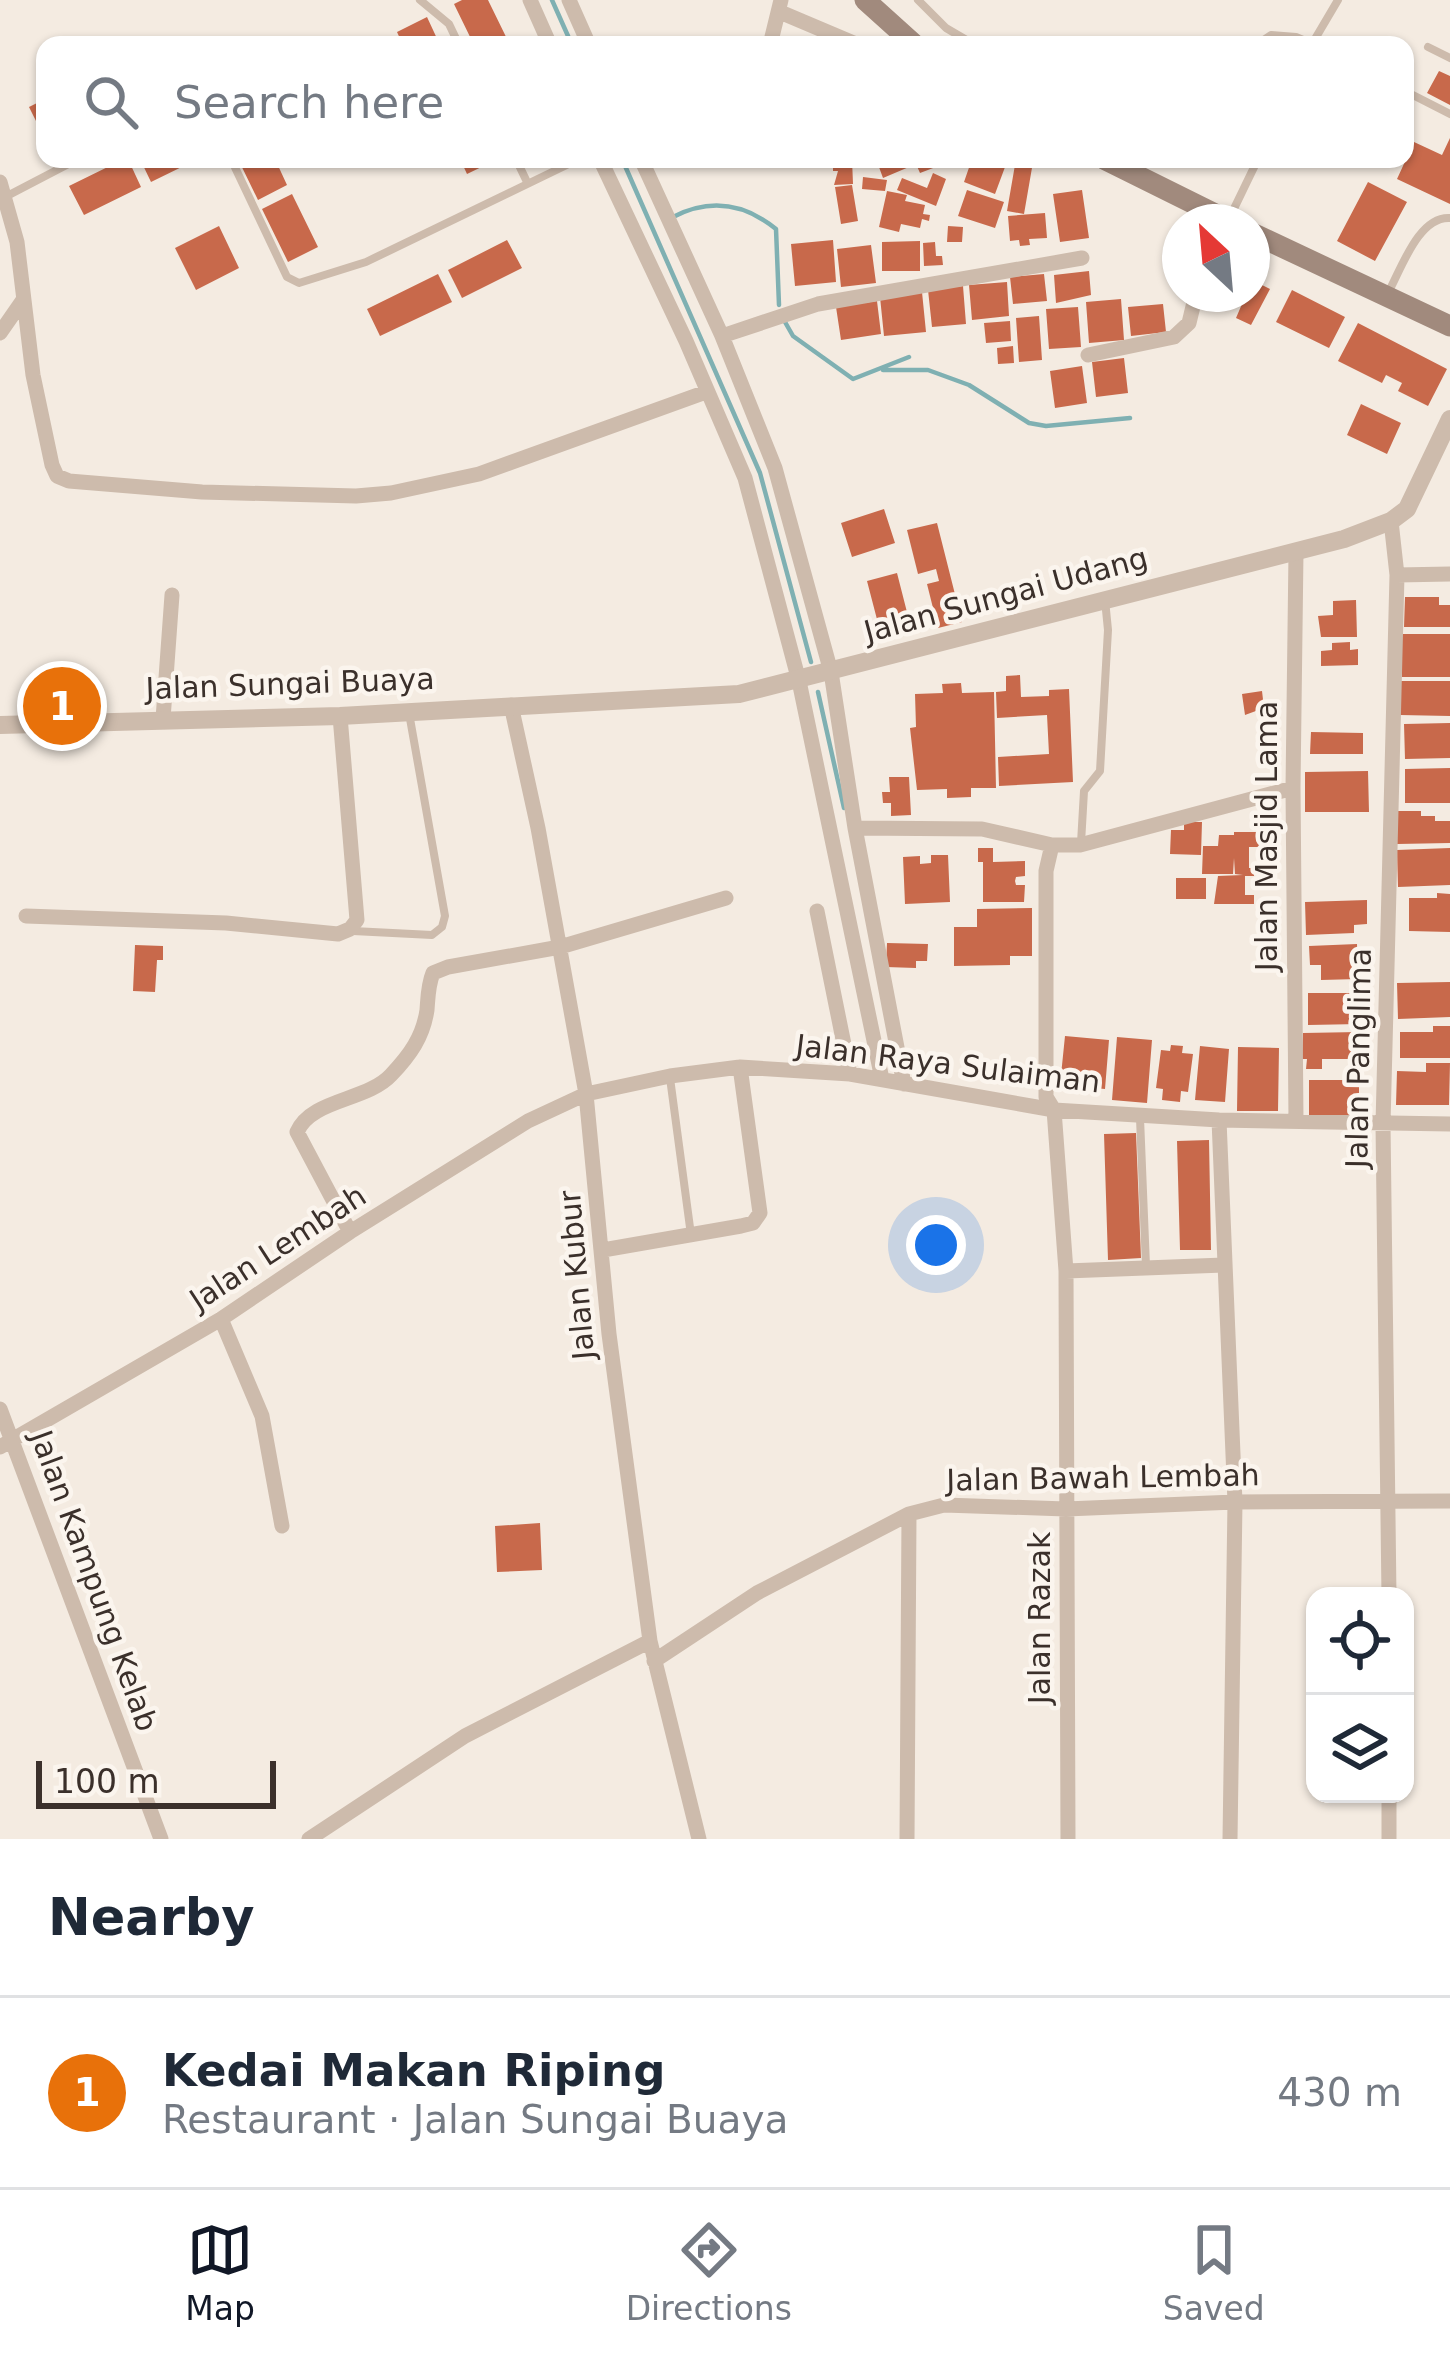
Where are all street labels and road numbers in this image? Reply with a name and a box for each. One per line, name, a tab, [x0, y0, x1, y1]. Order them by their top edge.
street label: Jalan Sungai Udang	[858, 540, 1152, 650]
street label: Jalan Sungai Buaya	[143, 661, 435, 706]
street label: Jalan Masjid Lama	[1249, 701, 1284, 973]
street label: Jalan Panglima	[1339, 948, 1378, 1170]
street label: Jalan Raya Sulaiman	[792, 1027, 1102, 1100]
street label: Jalan Lembah	[181, 1178, 372, 1319]
street label: Jalan Kubur	[552, 1188, 602, 1363]
street label: Jalan Kampung Kelab	[23, 1424, 165, 1736]
street label: Jalan Bawah Lembah	[944, 1457, 1260, 1498]
street label: Jalan Razak	[1022, 1531, 1057, 1706]

